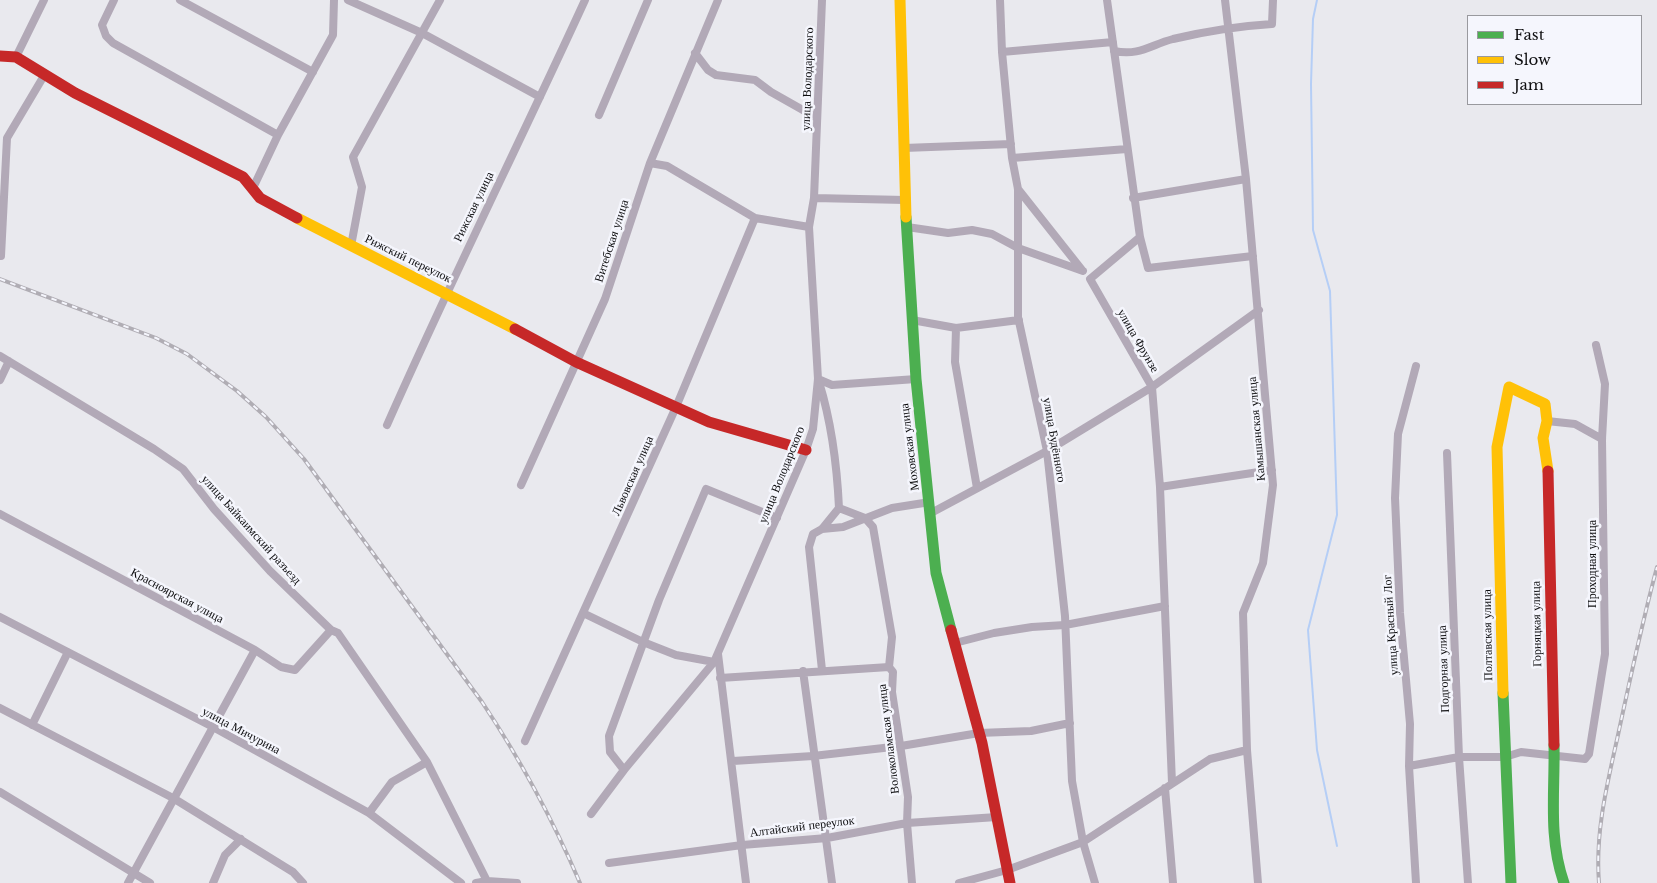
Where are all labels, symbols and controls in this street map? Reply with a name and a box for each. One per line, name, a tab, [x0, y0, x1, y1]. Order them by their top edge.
legend	[1467, 15, 1642, 105]
text: Fast	[1514, 25, 1544, 44]
street label: улица Володарского	[799, 27, 817, 131]
text: Slow	[1514, 50, 1551, 69]
text: Jam	[1514, 75, 1544, 94]
street label: Рижская улица	[451, 170, 497, 244]
street label: Витебская улица	[592, 198, 632, 284]
street label: Рижский переулок	[362, 232, 454, 286]
street label: улица Фрунзе	[1114, 307, 1162, 375]
street label: Камышанская улица	[1245, 376, 1269, 482]
street label: улица Будённого	[1039, 396, 1069, 484]
street label: Моховская улица	[897, 402, 923, 492]
street label: улица Володарского	[756, 424, 808, 526]
street label: Львовская улица	[609, 434, 657, 518]
street label: улица Байкаимский разъезд	[198, 472, 304, 588]
street label: Проходная улица	[1586, 520, 1600, 608]
street label: Красноярская улица	[128, 565, 226, 627]
street label: улица Красный Лог	[1380, 574, 1402, 676]
street label: Горняцкая улица	[1529, 581, 1545, 667]
street label: Полтавская улица	[1480, 589, 1496, 681]
street label: Подгорная улица	[1435, 625, 1453, 713]
street label: Волоколамская улица	[875, 683, 903, 795]
street label: улица Мичурина	[199, 704, 283, 758]
street label: Алтайский переулок	[749, 813, 855, 841]

